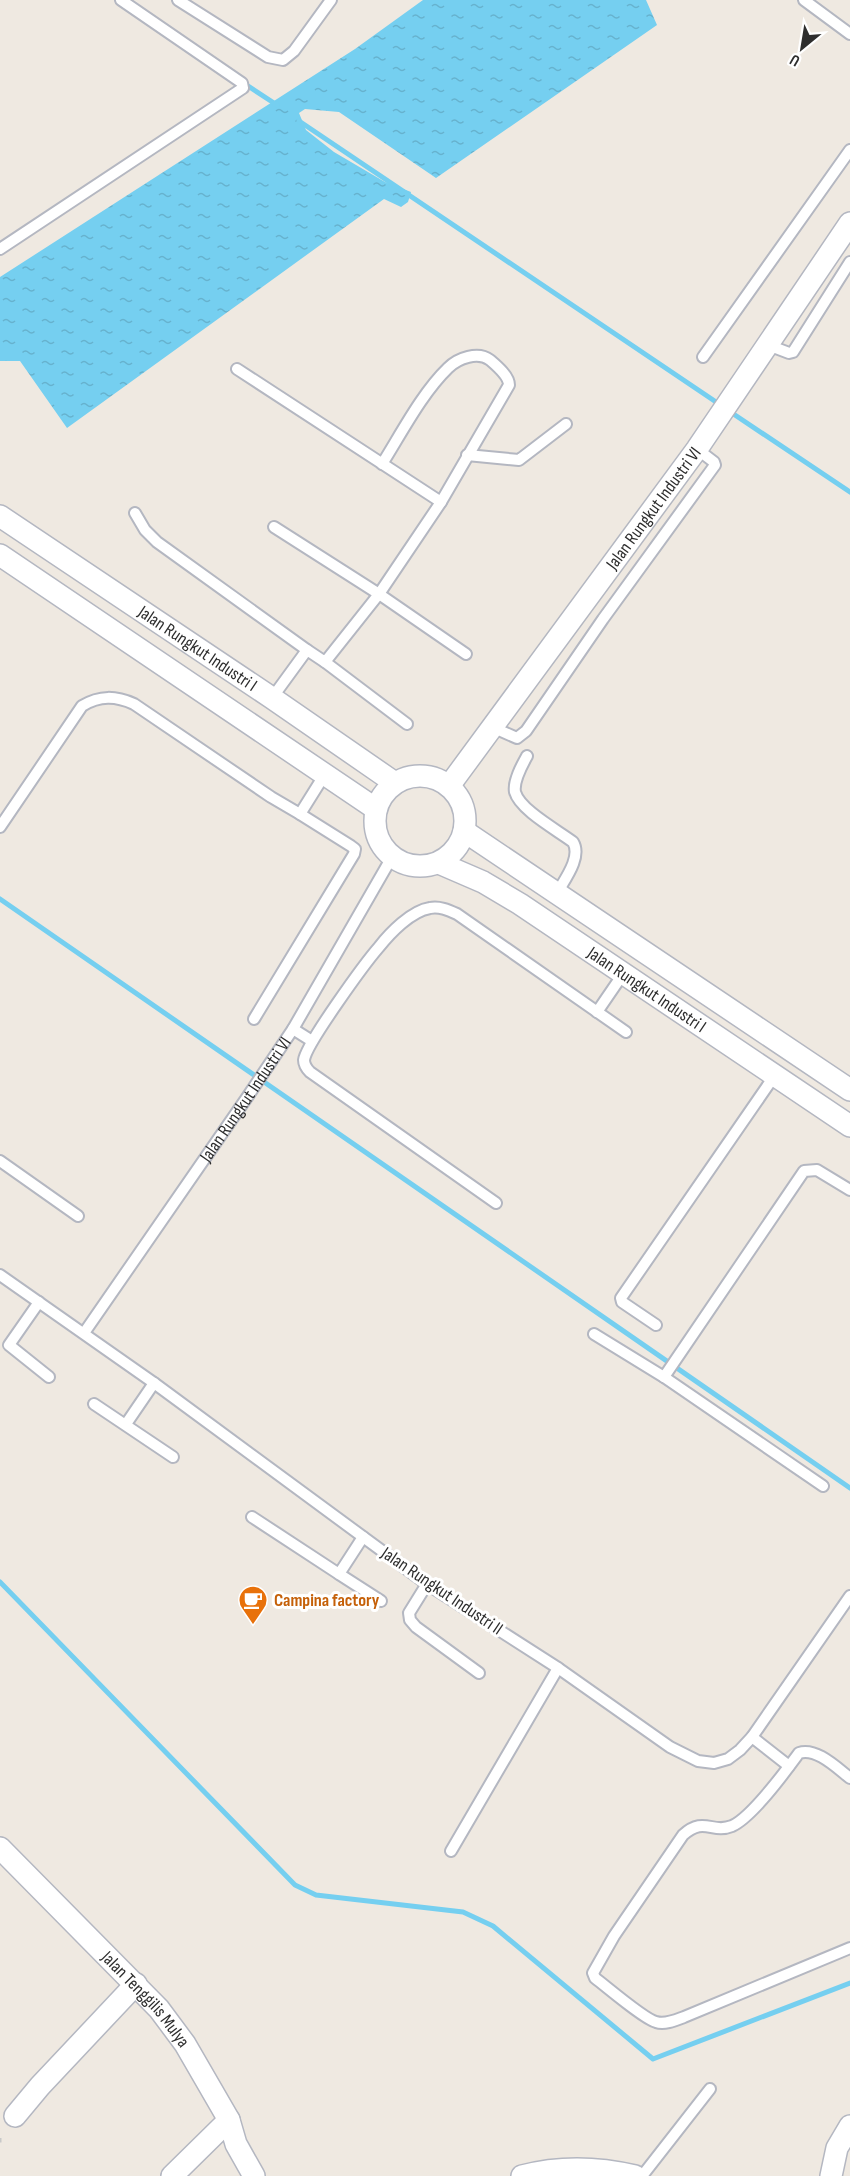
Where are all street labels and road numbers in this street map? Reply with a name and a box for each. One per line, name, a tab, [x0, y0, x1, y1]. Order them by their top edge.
street label: Jalan Rungkut Industri VI	[601, 443, 705, 574]
street label: Jalan Rungkut Industri I	[134, 601, 261, 696]
street label: Jalan Rungkut Industri I	[583, 941, 710, 1037]
street label: Jalan Rungkut Industri VI	[195, 1033, 295, 1167]
street label: Jalan Rungkut Industri II	[376, 1542, 507, 1639]
street label: Jalan Tenggilis Mulya	[97, 1946, 194, 2051]

